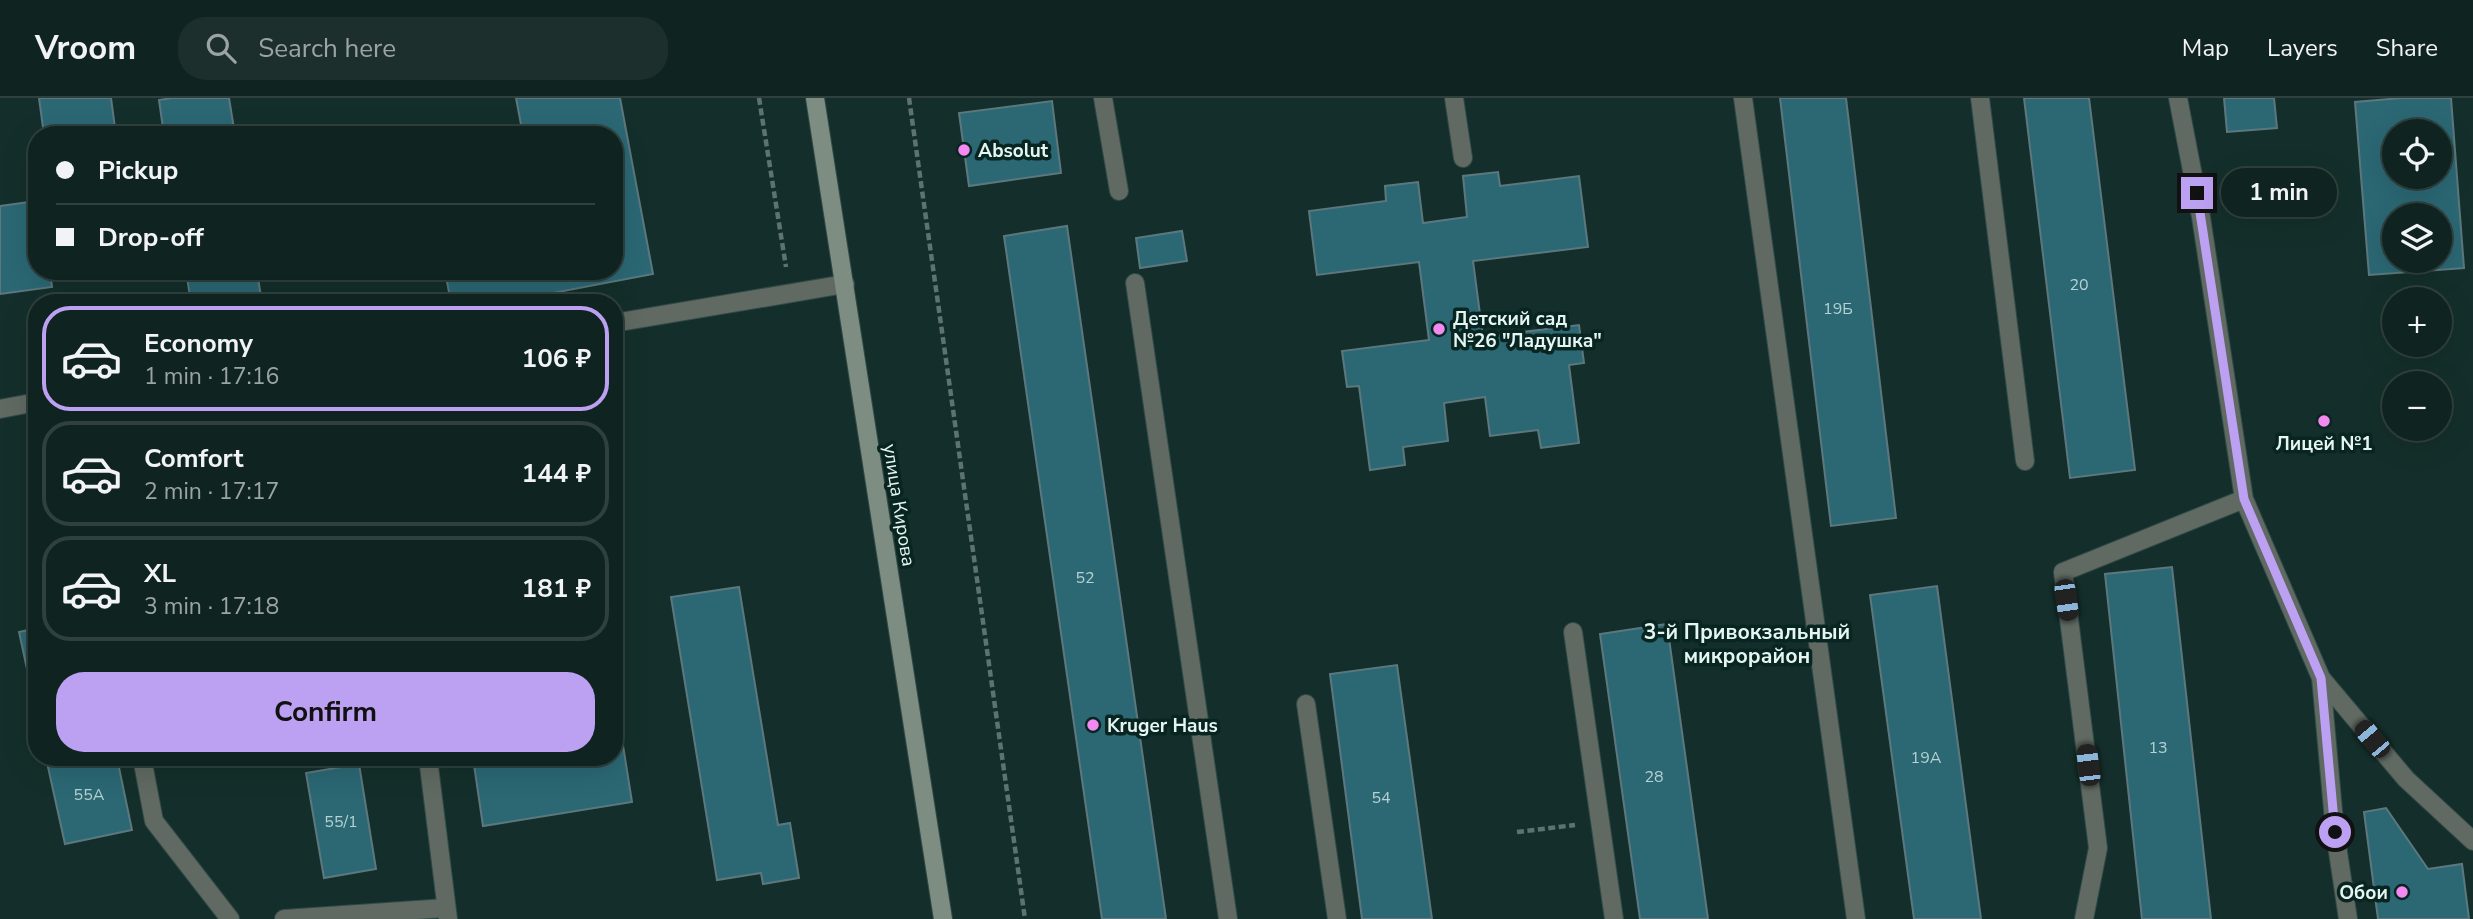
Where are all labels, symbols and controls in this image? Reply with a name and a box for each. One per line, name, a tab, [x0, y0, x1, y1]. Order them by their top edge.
search box	[178, 17, 668, 80]
text: Vroom	[35, 26, 136, 71]
icon: search	[202, 29, 240, 67]
text: Search here	[258, 31, 396, 66]
text: Map	[2182, 32, 2229, 64]
text: Layers	[2267, 32, 2338, 64]
text: Share	[2376, 32, 2438, 64]
map controls	[2382, 119, 2452, 441]
button: locate	[2382, 119, 2452, 189]
place label: Absolut	[978, 138, 1049, 164]
marker: Absolut	[956, 142, 972, 158]
text: Pickup	[98, 153, 178, 188]
callout: 1 min	[2222, 168, 2337, 217]
route end	[2181, 177, 2213, 209]
text: 1 min	[2249, 177, 2309, 208]
button: layers	[2382, 203, 2452, 273]
text: Drop-off	[98, 220, 204, 255]
house number: 20	[2069, 274, 2089, 296]
button: +	[2382, 287, 2452, 357]
house number: 19Б	[1823, 298, 1853, 320]
place label: Детский сад №26 "Ладушка"	[1453, 306, 1602, 354]
marker: Детский сад №26 "Ладушка"	[1431, 321, 1447, 337]
text: Economy	[144, 326, 253, 361]
icon: car	[60, 327, 123, 390]
text: 106 ₽	[522, 341, 591, 376]
text: 1 min · 17:16	[144, 361, 279, 392]
button: −	[2382, 371, 2452, 441]
marker: Лицей №1	[2316, 413, 2332, 429]
place label: Лицей №1	[2275, 431, 2373, 457]
text: Comfort	[144, 441, 244, 476]
icon: car	[60, 442, 123, 505]
street label: улица Кирова	[876, 442, 922, 568]
text: 144 ₽	[522, 456, 591, 491]
text: 2 min · 17:17	[144, 476, 279, 507]
text: XL	[144, 556, 176, 591]
icon: car	[60, 557, 123, 620]
house number: 52	[1075, 567, 1095, 589]
text: 181 ₽	[522, 571, 591, 606]
car	[2053, 578, 2080, 622]
text: 3 min · 17:18	[144, 591, 279, 622]
district label: 3-й Привокзальный микрорайон	[1644, 618, 1850, 670]
button: Confirm	[56, 672, 595, 752]
place label: Kruger Haus	[1107, 713, 1218, 739]
car	[2351, 716, 2394, 762]
marker: Kruger Haus	[1085, 717, 1101, 733]
house number: 13	[2148, 737, 2168, 759]
car	[2076, 743, 2101, 787]
house number: 19А	[1911, 747, 1942, 769]
house number: 28	[1644, 766, 1664, 788]
house number: 55А	[74, 784, 105, 806]
house number: 54	[1371, 787, 1391, 809]
house number: 55/1	[324, 811, 358, 833]
route start	[2319, 816, 2351, 848]
place label: Обои	[2339, 880, 2388, 906]
marker: Обои	[2394, 884, 2410, 900]

